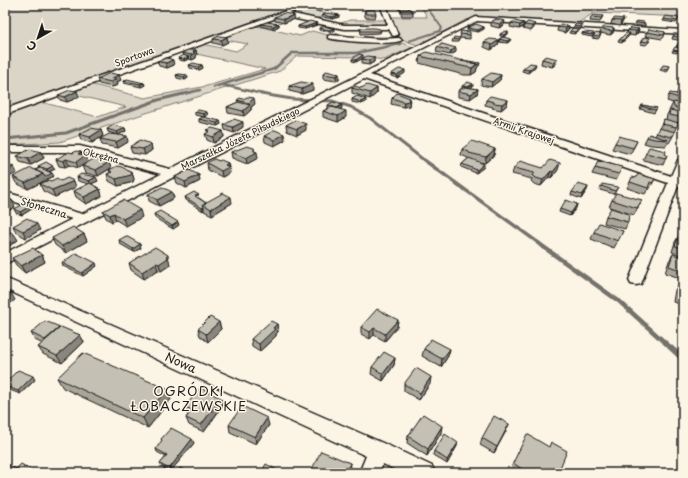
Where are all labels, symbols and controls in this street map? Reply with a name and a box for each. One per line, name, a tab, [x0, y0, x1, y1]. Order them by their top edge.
north arrow	[18, 18, 58, 58]
text: С	[23, 37, 40, 55]
street label: Sportowa	[112, 42, 156, 70]
street label: Marszałka Józefa Piłsudskiego	[178, 103, 302, 173]
street label: Armii Krajowej	[492, 113, 556, 147]
street label: Okrężna	[82, 144, 121, 166]
street label: Słoneczna	[19, 193, 70, 221]
street label: Nowa	[162, 347, 200, 377]
district label: OGRÓDKI ŁOBACZEWSKIE	[130, 381, 247, 415]

